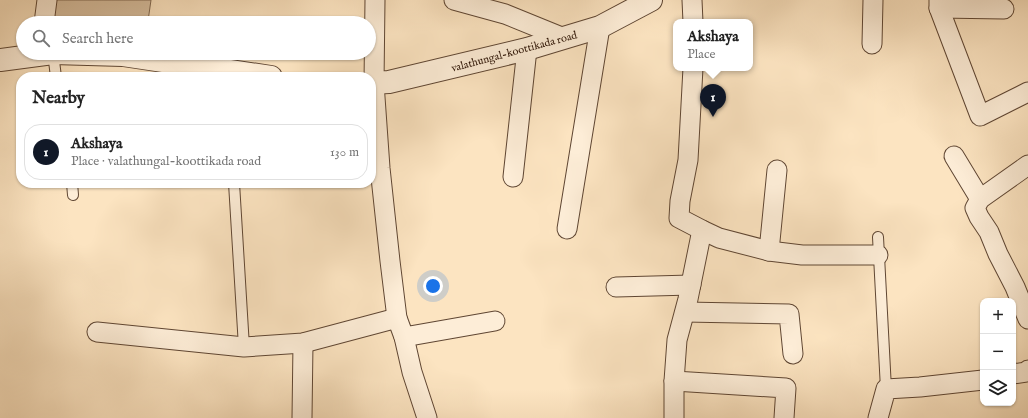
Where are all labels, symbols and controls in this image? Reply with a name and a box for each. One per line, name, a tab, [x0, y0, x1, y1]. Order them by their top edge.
search box	[16, 16, 376, 60]
popup	[673, 19, 753, 71]
icon: search	[30, 27, 52, 49]
text: Akshaya	[687, 27, 739, 46]
street label: valathungal-koottikada road	[450, 28, 579, 76]
text: Search here	[62, 29, 133, 48]
text: Place	[687, 46, 716, 63]
pin: 1	[700, 84, 726, 117]
text: Nearby	[32, 88, 85, 109]
text: Akshaya	[71, 134, 123, 153]
text: 1	[44, 144, 48, 161]
text: 130 m	[330, 144, 359, 161]
text: Place · valathungal-koottikada road	[71, 153, 261, 170]
your location	[423, 276, 443, 296]
map controls	[980, 298, 1016, 406]
button: +	[980, 298, 1016, 334]
button: −	[980, 334, 1016, 370]
button: layers	[980, 370, 1016, 406]

